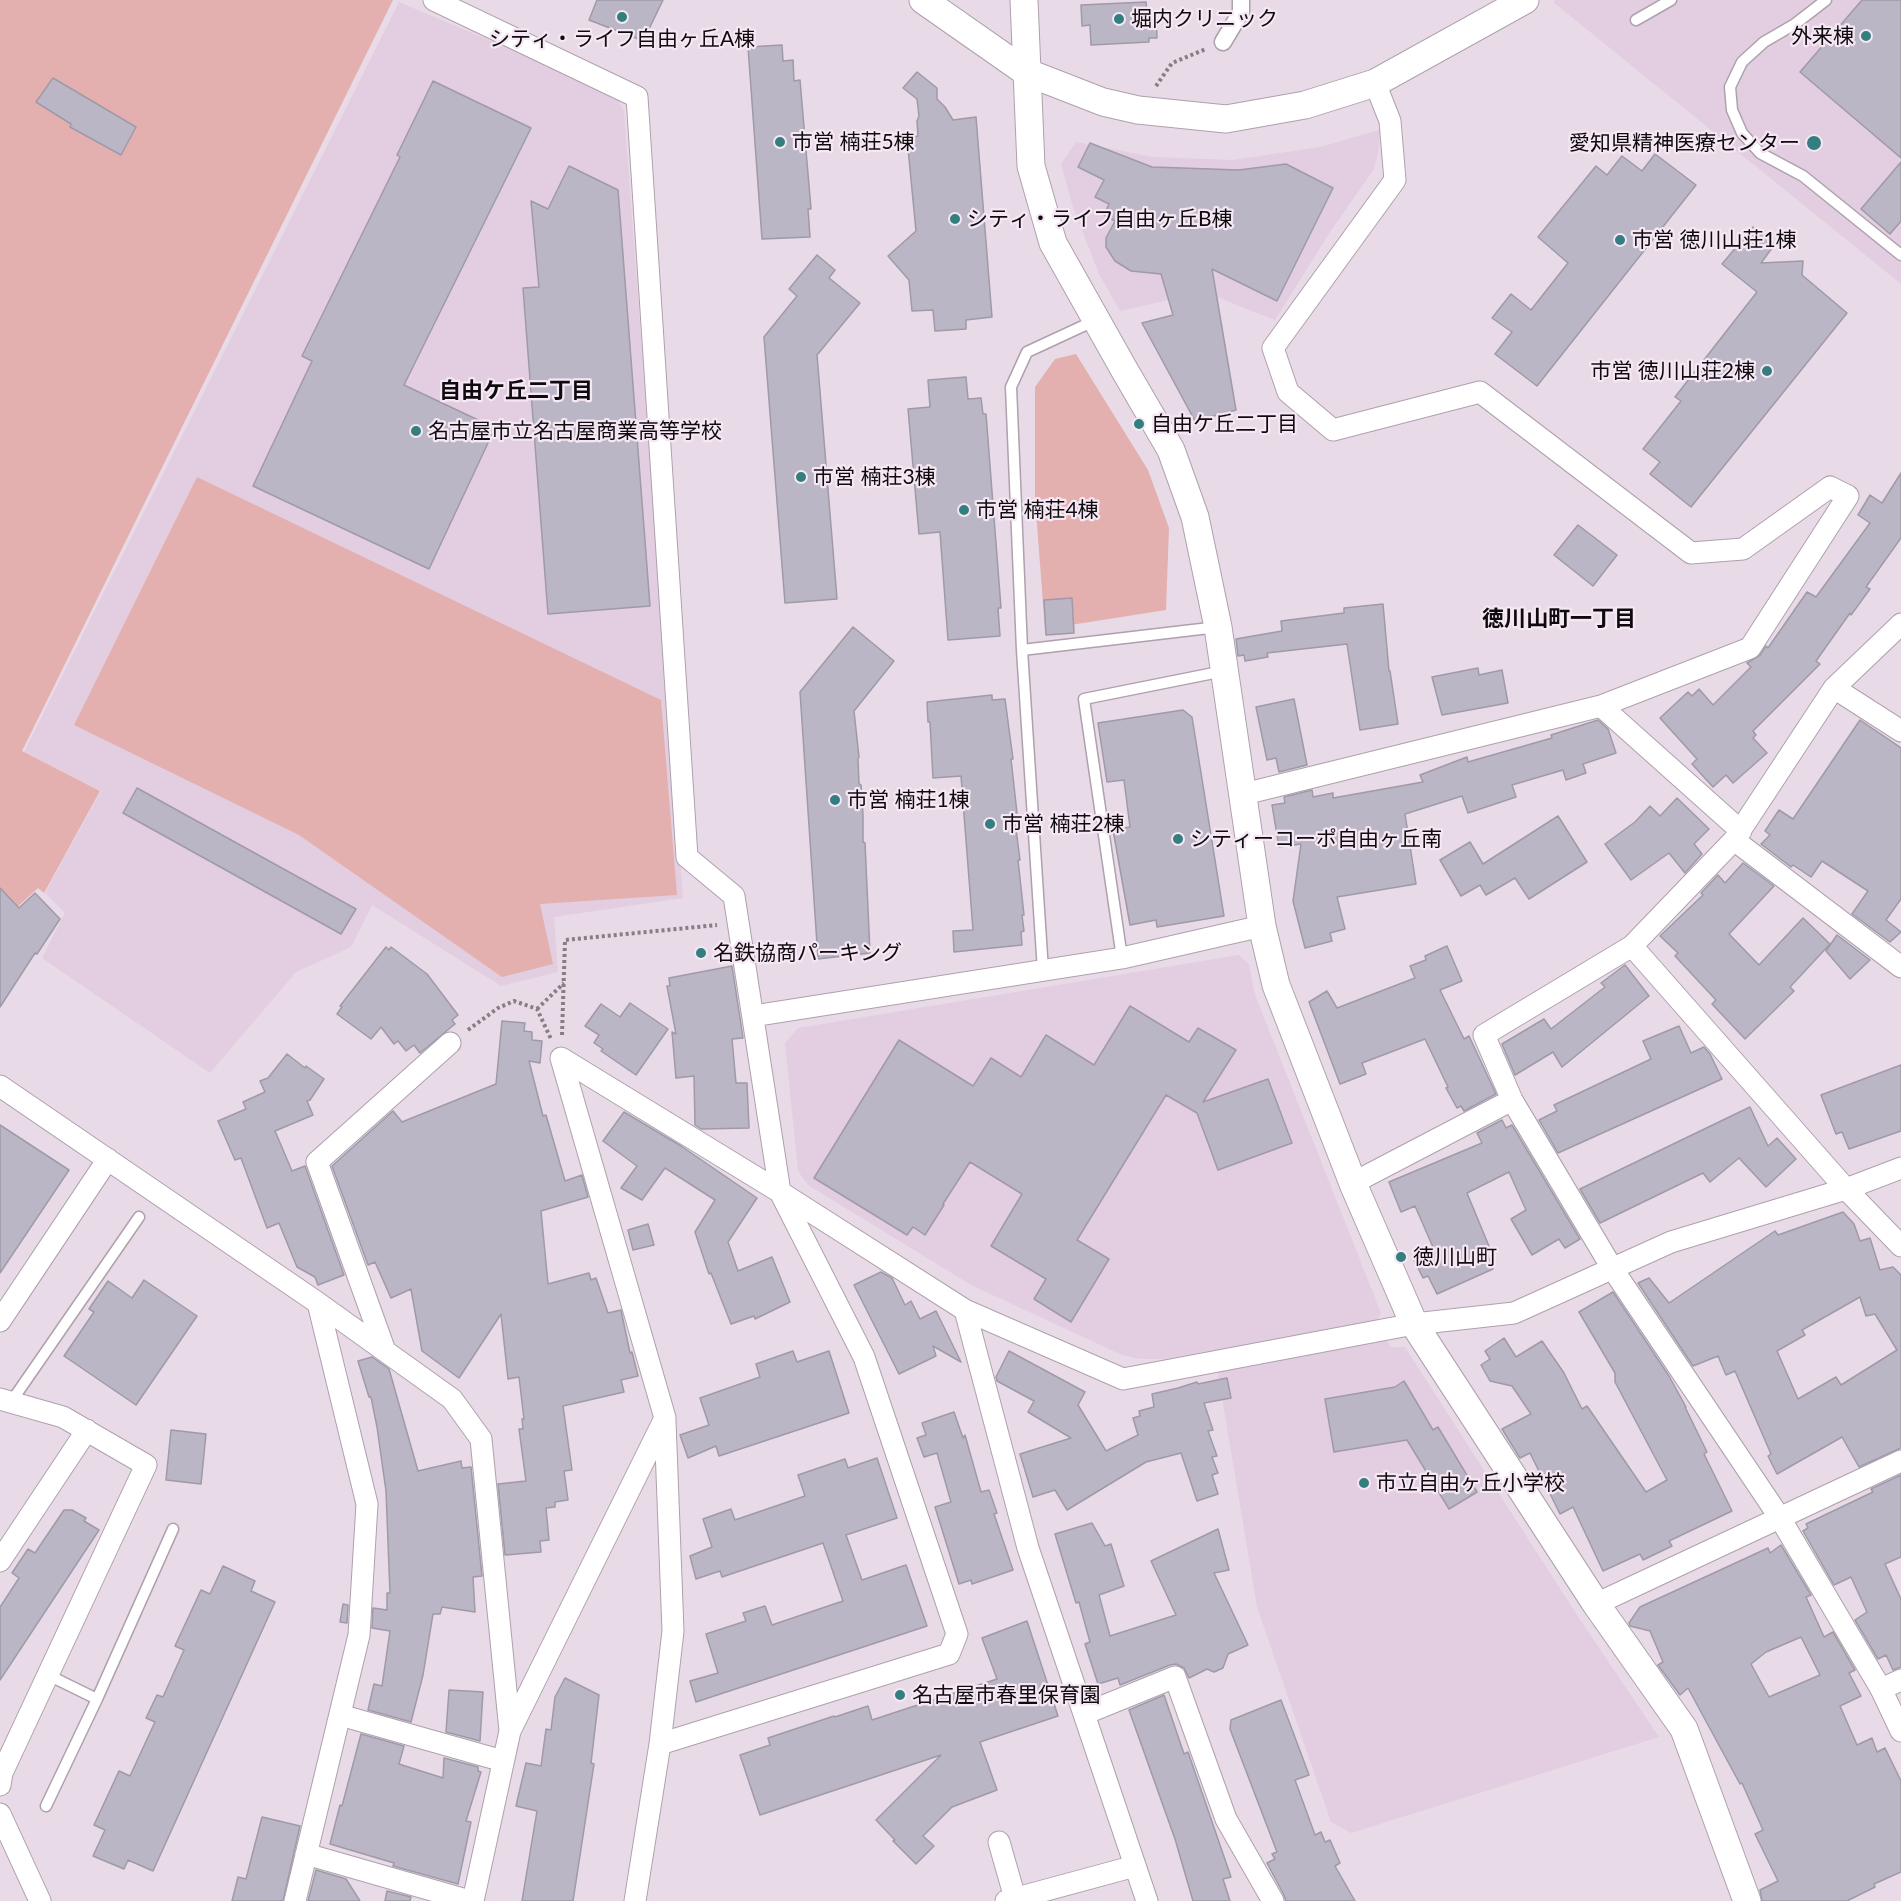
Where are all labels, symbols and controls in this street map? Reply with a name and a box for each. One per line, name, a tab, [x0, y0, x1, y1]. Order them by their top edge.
place label: 堀内クリニック	[1131, 6, 1278, 32]
marker: シティ・ライフ自由ヶ丘A棟	[615, 10, 629, 24]
marker: 堀内クリニック	[1112, 12, 1126, 26]
place label: 外来棟	[1791, 23, 1854, 49]
place label: シティ・ライフ自由ヶ丘A棟	[489, 26, 755, 52]
marker: 外来棟	[1859, 29, 1873, 43]
place label: 市営 楠荘5棟	[792, 129, 915, 155]
place label: 愛知県精神医療センター	[1569, 130, 1800, 156]
marker: 愛知県精神医療センター	[1805, 134, 1823, 152]
marker: 市営 楠荘5棟	[773, 135, 787, 149]
place label: シティ・ライフ自由ヶ丘B棟	[967, 206, 1233, 232]
marker: シティ・ライフ自由ヶ丘B棟	[948, 212, 962, 226]
place label: 市営 徳川山荘1棟	[1632, 227, 1797, 253]
marker: 市営 徳川山荘1棟	[1613, 233, 1627, 247]
place label: 市営 徳川山荘2棟	[1590, 358, 1755, 384]
marker: 市営 徳川山荘2棟	[1760, 364, 1774, 378]
district label: 自由ケ丘二丁目	[439, 378, 593, 404]
place label: 自由ケ丘二丁目	[1151, 411, 1298, 437]
marker: 自由ケ丘二丁目	[1132, 417, 1146, 431]
place label: 名古屋市立名古屋商業高等学校	[428, 418, 722, 444]
marker: 名古屋市立名古屋商業高等学校	[409, 424, 423, 438]
place label: 市営 楠荘3棟	[813, 464, 936, 490]
marker: 市営 楠荘3棟	[794, 470, 808, 484]
place label: 市営 楠荘4棟	[976, 497, 1099, 523]
marker: 市営 楠荘4棟	[957, 503, 971, 517]
district label: 徳川山町一丁目	[1482, 606, 1636, 632]
place label: 市営 楠荘1棟	[847, 787, 970, 813]
marker: 市営 楠荘1棟	[828, 793, 842, 807]
place label: 市営 楠荘2棟	[1002, 811, 1125, 837]
marker: 市営 楠荘2棟	[983, 817, 997, 831]
place label: シティーコーポ自由ヶ丘南	[1190, 826, 1442, 852]
marker: シティーコーポ自由ヶ丘南	[1171, 832, 1185, 846]
place label: 名鉄協商パーキング	[713, 940, 902, 966]
marker: 名鉄協商パーキング	[694, 946, 708, 960]
place label: 徳川山町	[1413, 1244, 1497, 1270]
marker: 徳川山町	[1394, 1250, 1408, 1264]
place label: 市立自由ヶ丘小学校	[1376, 1470, 1565, 1496]
marker: 市立自由ヶ丘小学校	[1357, 1476, 1371, 1490]
place label: 名古屋市春里保育園	[912, 1682, 1101, 1708]
marker: 名古屋市春里保育園	[893, 1688, 907, 1702]

